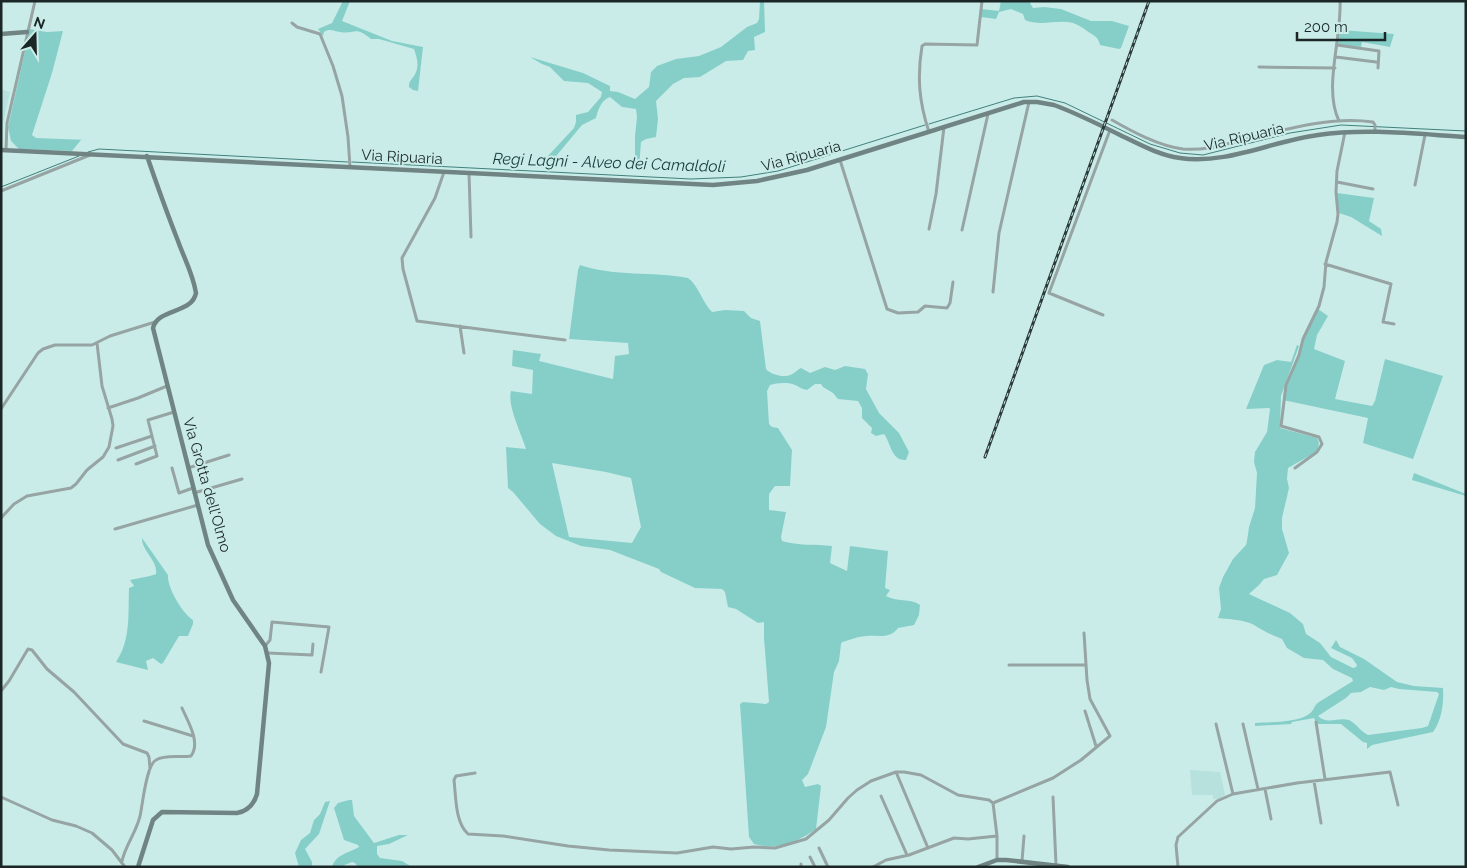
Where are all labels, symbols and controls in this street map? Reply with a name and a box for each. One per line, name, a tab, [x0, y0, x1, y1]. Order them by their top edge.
north arrow	[10, 10, 60, 60]
scale bar	[1297, 10, 1384, 42]
text: N	[32, 13, 47, 32]
text: 200 m	[1304, 18, 1348, 36]
street label: Via Ripuaria	[1202, 119, 1286, 155]
street label: Via Ripuaria	[759, 137, 843, 175]
street label: Via Ripuaria	[361, 146, 443, 168]
water label: Regi Lagni - Alveo dei Camaldoli	[492, 149, 726, 176]
street label: Via Grotta dell'Olmo	[179, 416, 235, 554]

